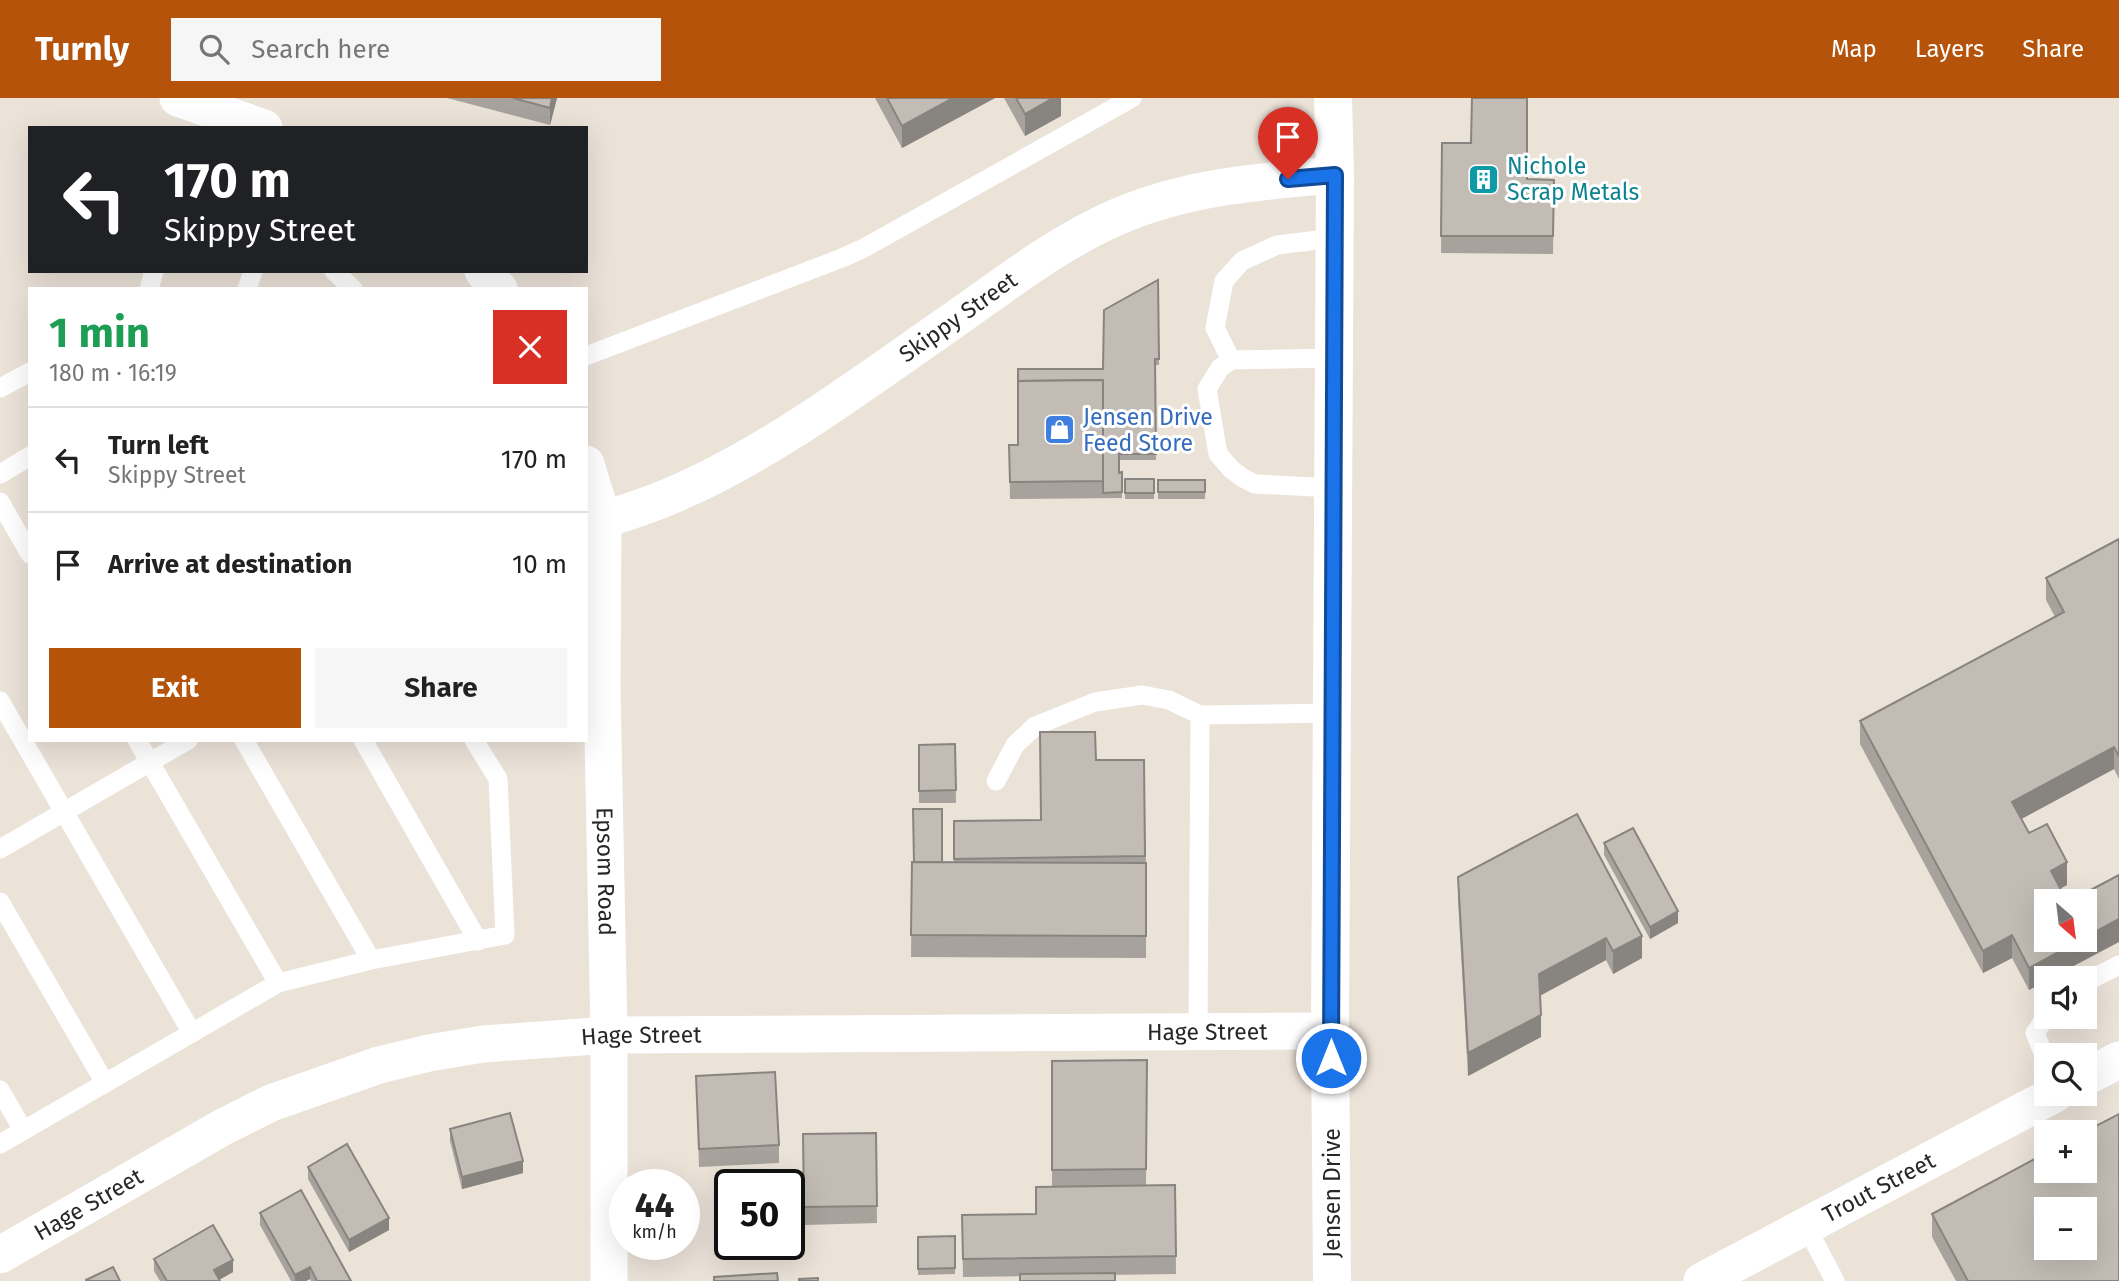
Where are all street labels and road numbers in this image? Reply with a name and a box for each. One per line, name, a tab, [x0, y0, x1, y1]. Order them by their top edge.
street label: Skippy Street	[894, 265, 1023, 368]
street label: Epsom Road	[590, 807, 621, 936]
street label: Hage Street	[1147, 1017, 1268, 1046]
street label: Hage Street	[580, 1020, 702, 1051]
street label: Jensen Drive	[1318, 1128, 1346, 1258]
street label: Trout Street	[1818, 1146, 1940, 1229]
street label: Hage Street	[29, 1162, 148, 1246]

